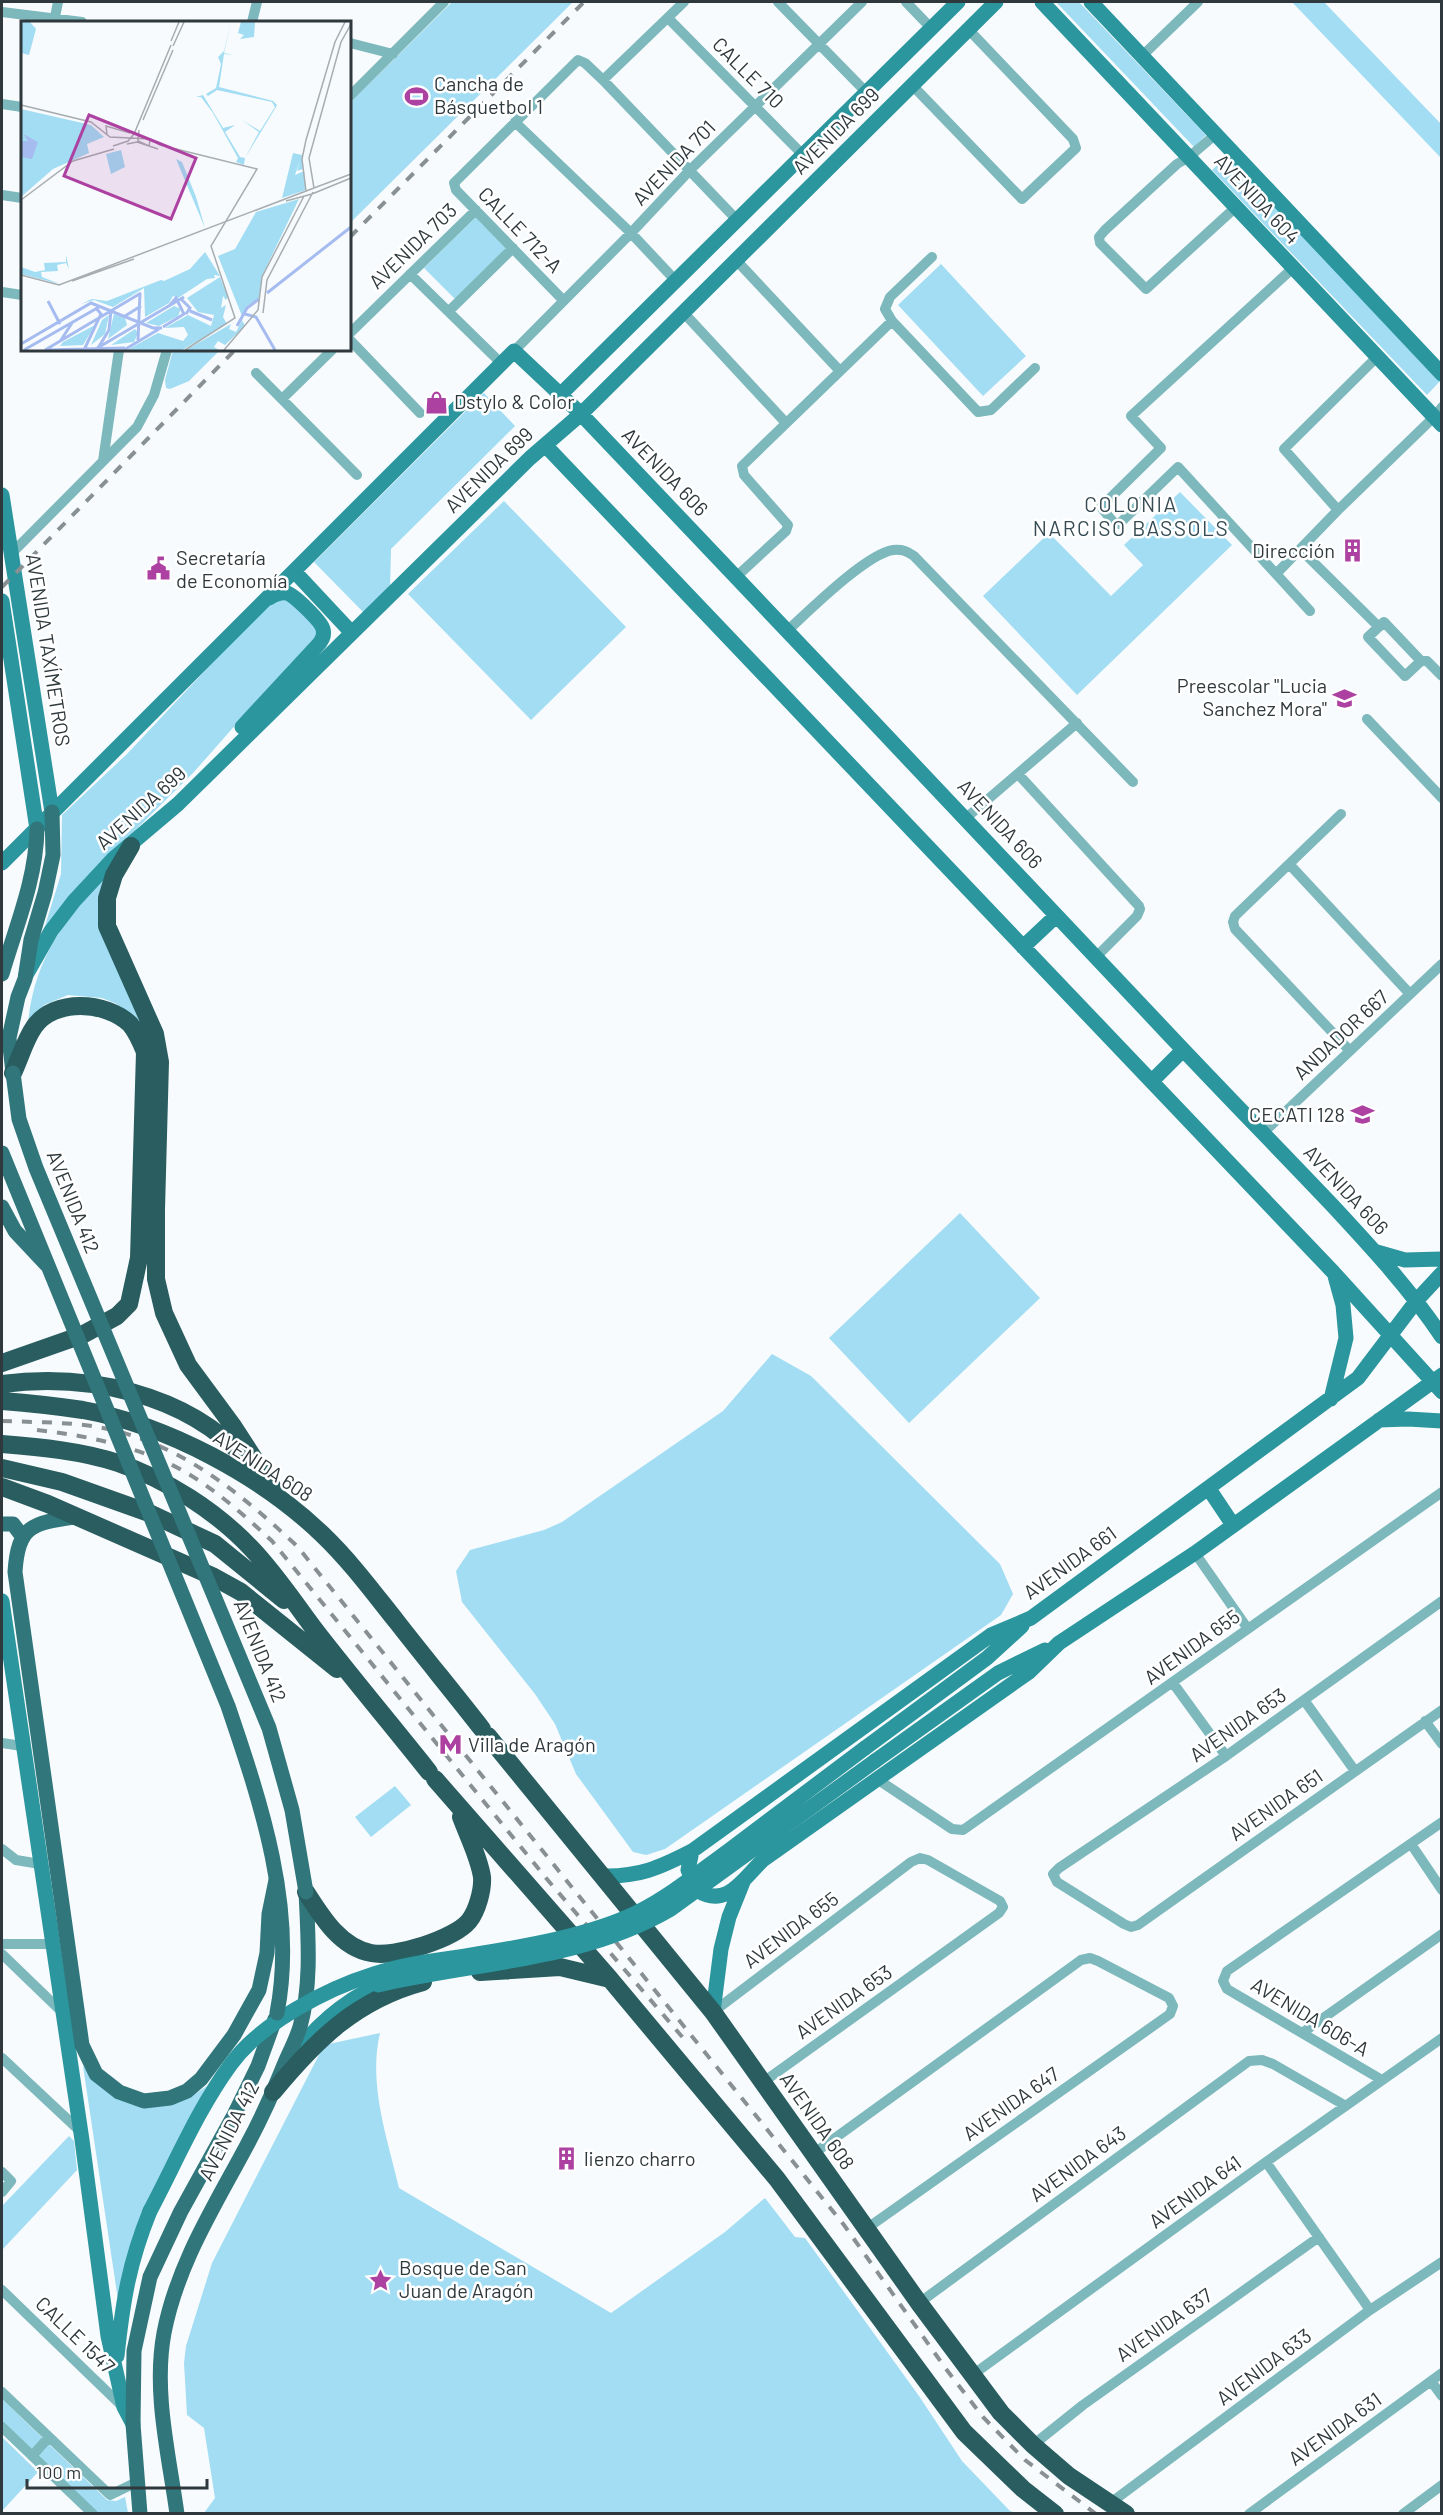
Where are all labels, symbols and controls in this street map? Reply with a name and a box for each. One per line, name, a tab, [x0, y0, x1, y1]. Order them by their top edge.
inset map	[21, 21, 351, 351]
street label: CALLE 710	[708, 32, 789, 113]
place label: Cancha de Básquetbol 1	[434, 71, 543, 118]
street label: AVENIDA 699	[787, 82, 884, 179]
sports icon: Cancha de Básquetbol 1	[403, 83, 429, 109]
street label: AVENIDA 701	[627, 115, 720, 210]
street label: AVENIDA 604	[1210, 148, 1305, 248]
street label: CALLE 712-A	[474, 181, 568, 277]
street label: AVENIDA 703	[363, 198, 461, 293]
shop icon: Dstylo & Color	[423, 389, 449, 415]
place label: Dstylo & Color	[454, 389, 575, 413]
street label: AVENIDA 699	[439, 422, 537, 517]
street label: AVENIDA 606	[618, 422, 714, 520]
district label: COLONIA NARCISO BASSOLS	[1033, 491, 1229, 540]
place label: Dirección	[1252, 538, 1335, 562]
building icon: Dirección	[1340, 538, 1366, 564]
place label: Secretaría de Economía	[176, 545, 287, 592]
street label: AVENIDA TAXÍMETROS	[22, 552, 76, 748]
public building icon: Secretaría de Economía	[145, 556, 171, 582]
place label: Preescolar "Lucia Sanchez Mora"	[1177, 673, 1327, 720]
school or university icon: Preescolar "Lucia Sanchez Mora"	[1332, 685, 1358, 711]
street label: AVENIDA 699	[90, 761, 190, 854]
street label: AVENIDA 606	[953, 774, 1048, 873]
street label: ANDADOR 667	[1288, 984, 1393, 1084]
place label: CECATI 128	[1249, 1102, 1345, 1126]
school or university icon: CECATI 128	[1350, 1102, 1376, 1128]
street label: AVENIDA 606	[1299, 1140, 1394, 1239]
street label: AVENIDA 412	[42, 1147, 105, 1256]
street label: AVENIDA 608	[209, 1424, 318, 1506]
street label: AVENIDA 661	[1018, 1521, 1120, 1604]
street label: AVENIDA 412	[229, 1596, 292, 1705]
street label: AVENIDA 655	[1139, 1603, 1244, 1689]
street label: AVENIDA 653	[1185, 1682, 1290, 1766]
metro station icon: Villa de Aragón	[437, 1732, 463, 1758]
place label: Villa de Aragón	[468, 1732, 596, 1756]
street label: AVENIDA 651	[1224, 1763, 1327, 1845]
street label: AVENIDA 655	[738, 1886, 842, 1973]
street label: AVENIDA 653	[791, 1959, 896, 2043]
street label: AVENIDA 606-A	[1247, 1971, 1374, 2061]
street label: AVENIDA 647	[958, 2061, 1063, 2145]
street label: AVENIDA 608	[775, 2067, 860, 2174]
street label: AVENIDA 412	[193, 2077, 263, 2184]
street label: AVENIDA 643	[1025, 2120, 1130, 2206]
building icon: lienzo charro	[553, 2146, 579, 2172]
place label: lienzo charro	[584, 2146, 696, 2170]
street label: AVENIDA 641	[1144, 2150, 1245, 2233]
place label: Bosque de San Juan de Aragón	[399, 2255, 534, 2302]
place icon: Bosque de San Juan de Aragón	[368, 2267, 394, 2293]
street label: AVENIDA 637	[1111, 2282, 1216, 2366]
street label: CALLE 1547	[31, 2291, 120, 2378]
street label: AVENIDA 633	[1211, 2323, 1316, 2410]
street label: AVENIDA 631	[1283, 2386, 1386, 2470]
scale bar	[27, 2452, 207, 2490]
text: 100 m	[36, 2461, 81, 2483]

